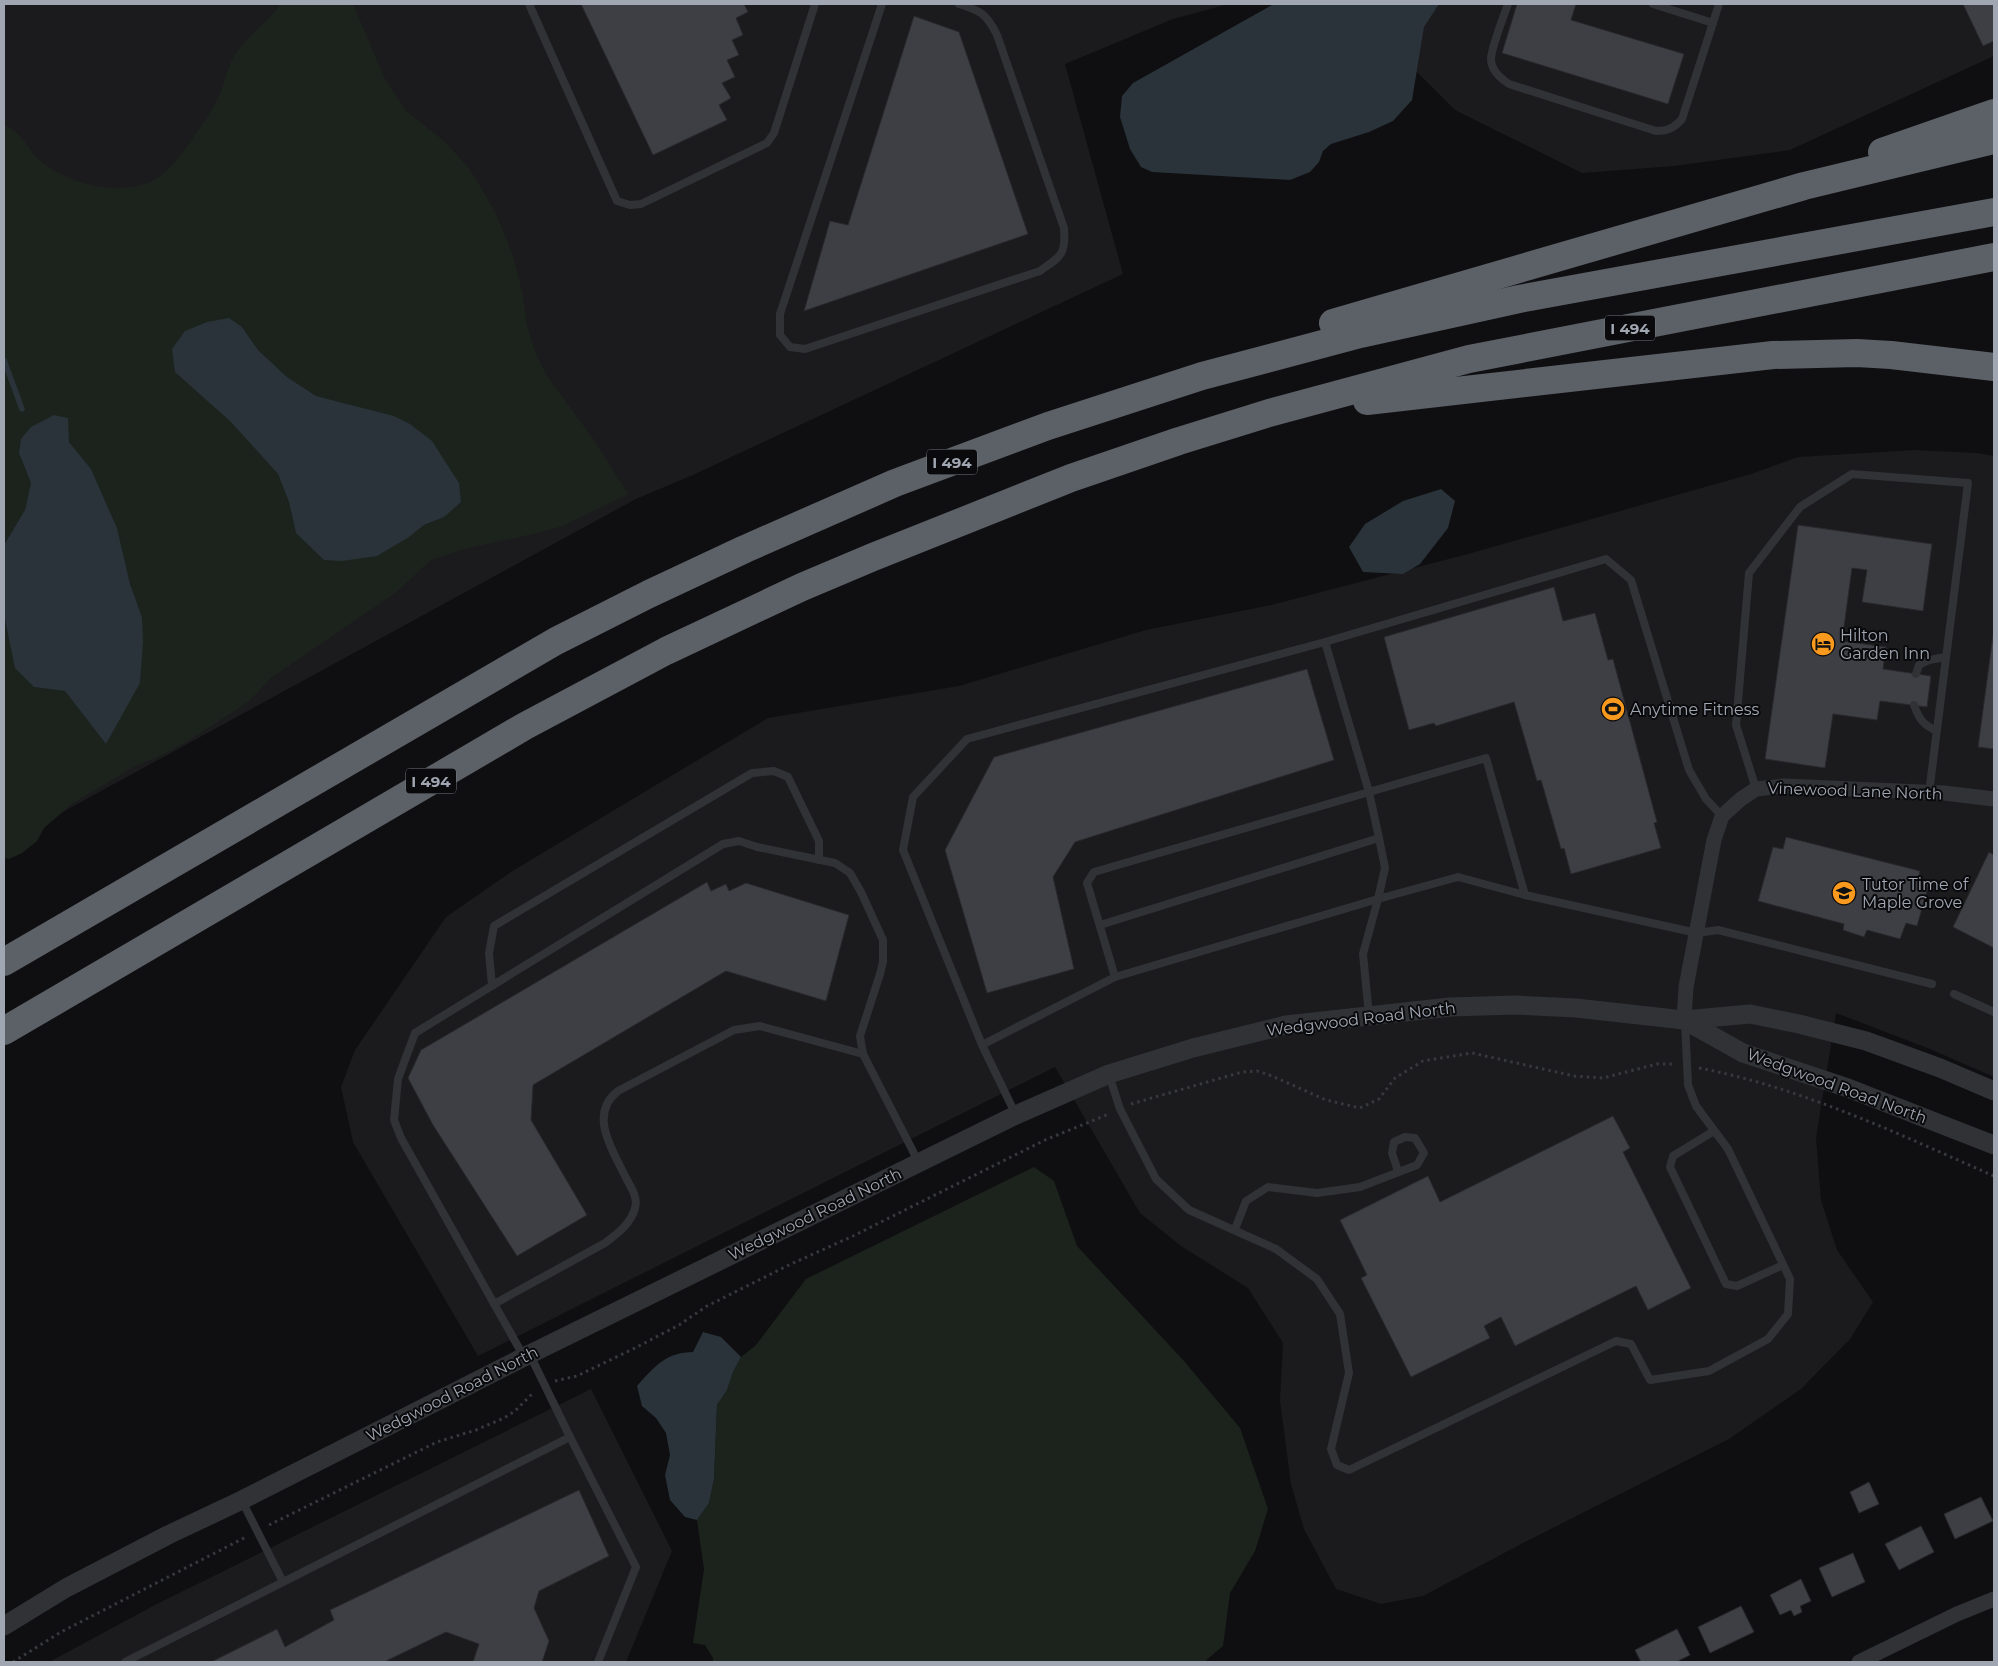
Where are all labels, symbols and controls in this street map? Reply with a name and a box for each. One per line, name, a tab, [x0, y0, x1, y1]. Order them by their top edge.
road number: I 494	[1605, 316, 1655, 340]
road number: I 494	[927, 450, 977, 474]
place label: Hilton Garden Inn	[1840, 626, 1930, 663]
hotel icon: Hilton Garden Inn	[1810, 631, 1836, 657]
sports icon: Anytime Fitness	[1600, 696, 1626, 722]
place label: Anytime Fitness	[1630, 700, 1759, 719]
road number: I 494	[406, 768, 456, 794]
street label: Vinewood Lane North	[1767, 778, 1943, 804]
place label: Tutor Time of Maple Grove	[1862, 875, 1969, 912]
school or university icon: Tutor Time of Maple Grove	[1831, 880, 1857, 906]
street label: Wedgwood Road North	[1265, 998, 1457, 1040]
street label: Wedgwood Road North	[1744, 1045, 1930, 1127]
street label: Wedgwood Road North	[725, 1164, 905, 1264]
street label: Wedgwood Road North	[363, 1342, 541, 1446]

